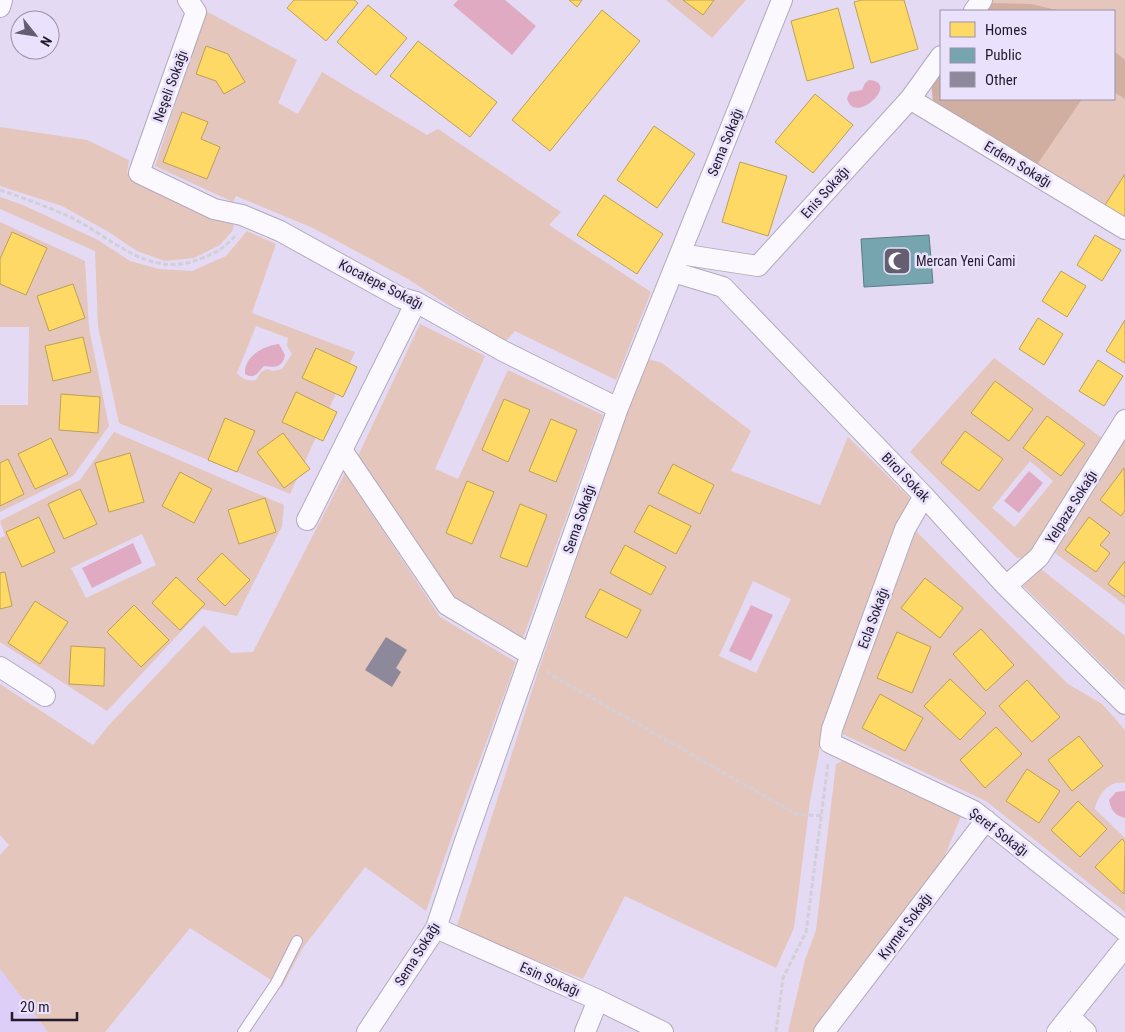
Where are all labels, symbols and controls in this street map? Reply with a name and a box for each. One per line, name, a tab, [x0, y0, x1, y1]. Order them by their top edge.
north arrow	[10, 10, 60, 60]
legend	[940, 10, 1115, 100]
text: Homes	[985, 21, 1027, 39]
text: N	[37, 34, 55, 49]
text: Public	[985, 46, 1022, 64]
street label: Neşeli Sokağı	[150, 48, 190, 124]
text: Other	[985, 71, 1018, 89]
street label: Sema Sokağı	[704, 106, 746, 178]
street label: Erdem Sokağı	[981, 138, 1055, 190]
street label: Enis Sokağı	[798, 163, 852, 221]
mosque icon: Mercan Yeni Cami	[882, 246, 912, 276]
place label: Mercan Yeni Cami	[916, 253, 1016, 269]
street label: Kocatepe Sokağı	[336, 256, 426, 312]
street label: Birol Sokak	[879, 449, 934, 505]
street label: Yelpaze Sokağı	[1042, 467, 1100, 547]
street label: Sema Sokağı	[560, 482, 598, 556]
street label: Ecla Sokağı	[855, 585, 891, 651]
street label: Şeref Sokağı	[966, 805, 1032, 859]
street label: Kıymet Sokağı	[875, 890, 935, 962]
street label: Sema Sokağı	[391, 919, 443, 989]
street label: Esin Sokağı	[517, 959, 583, 999]
scale bar	[12, 990, 78, 1022]
text: 20 m	[20, 998, 50, 1016]

